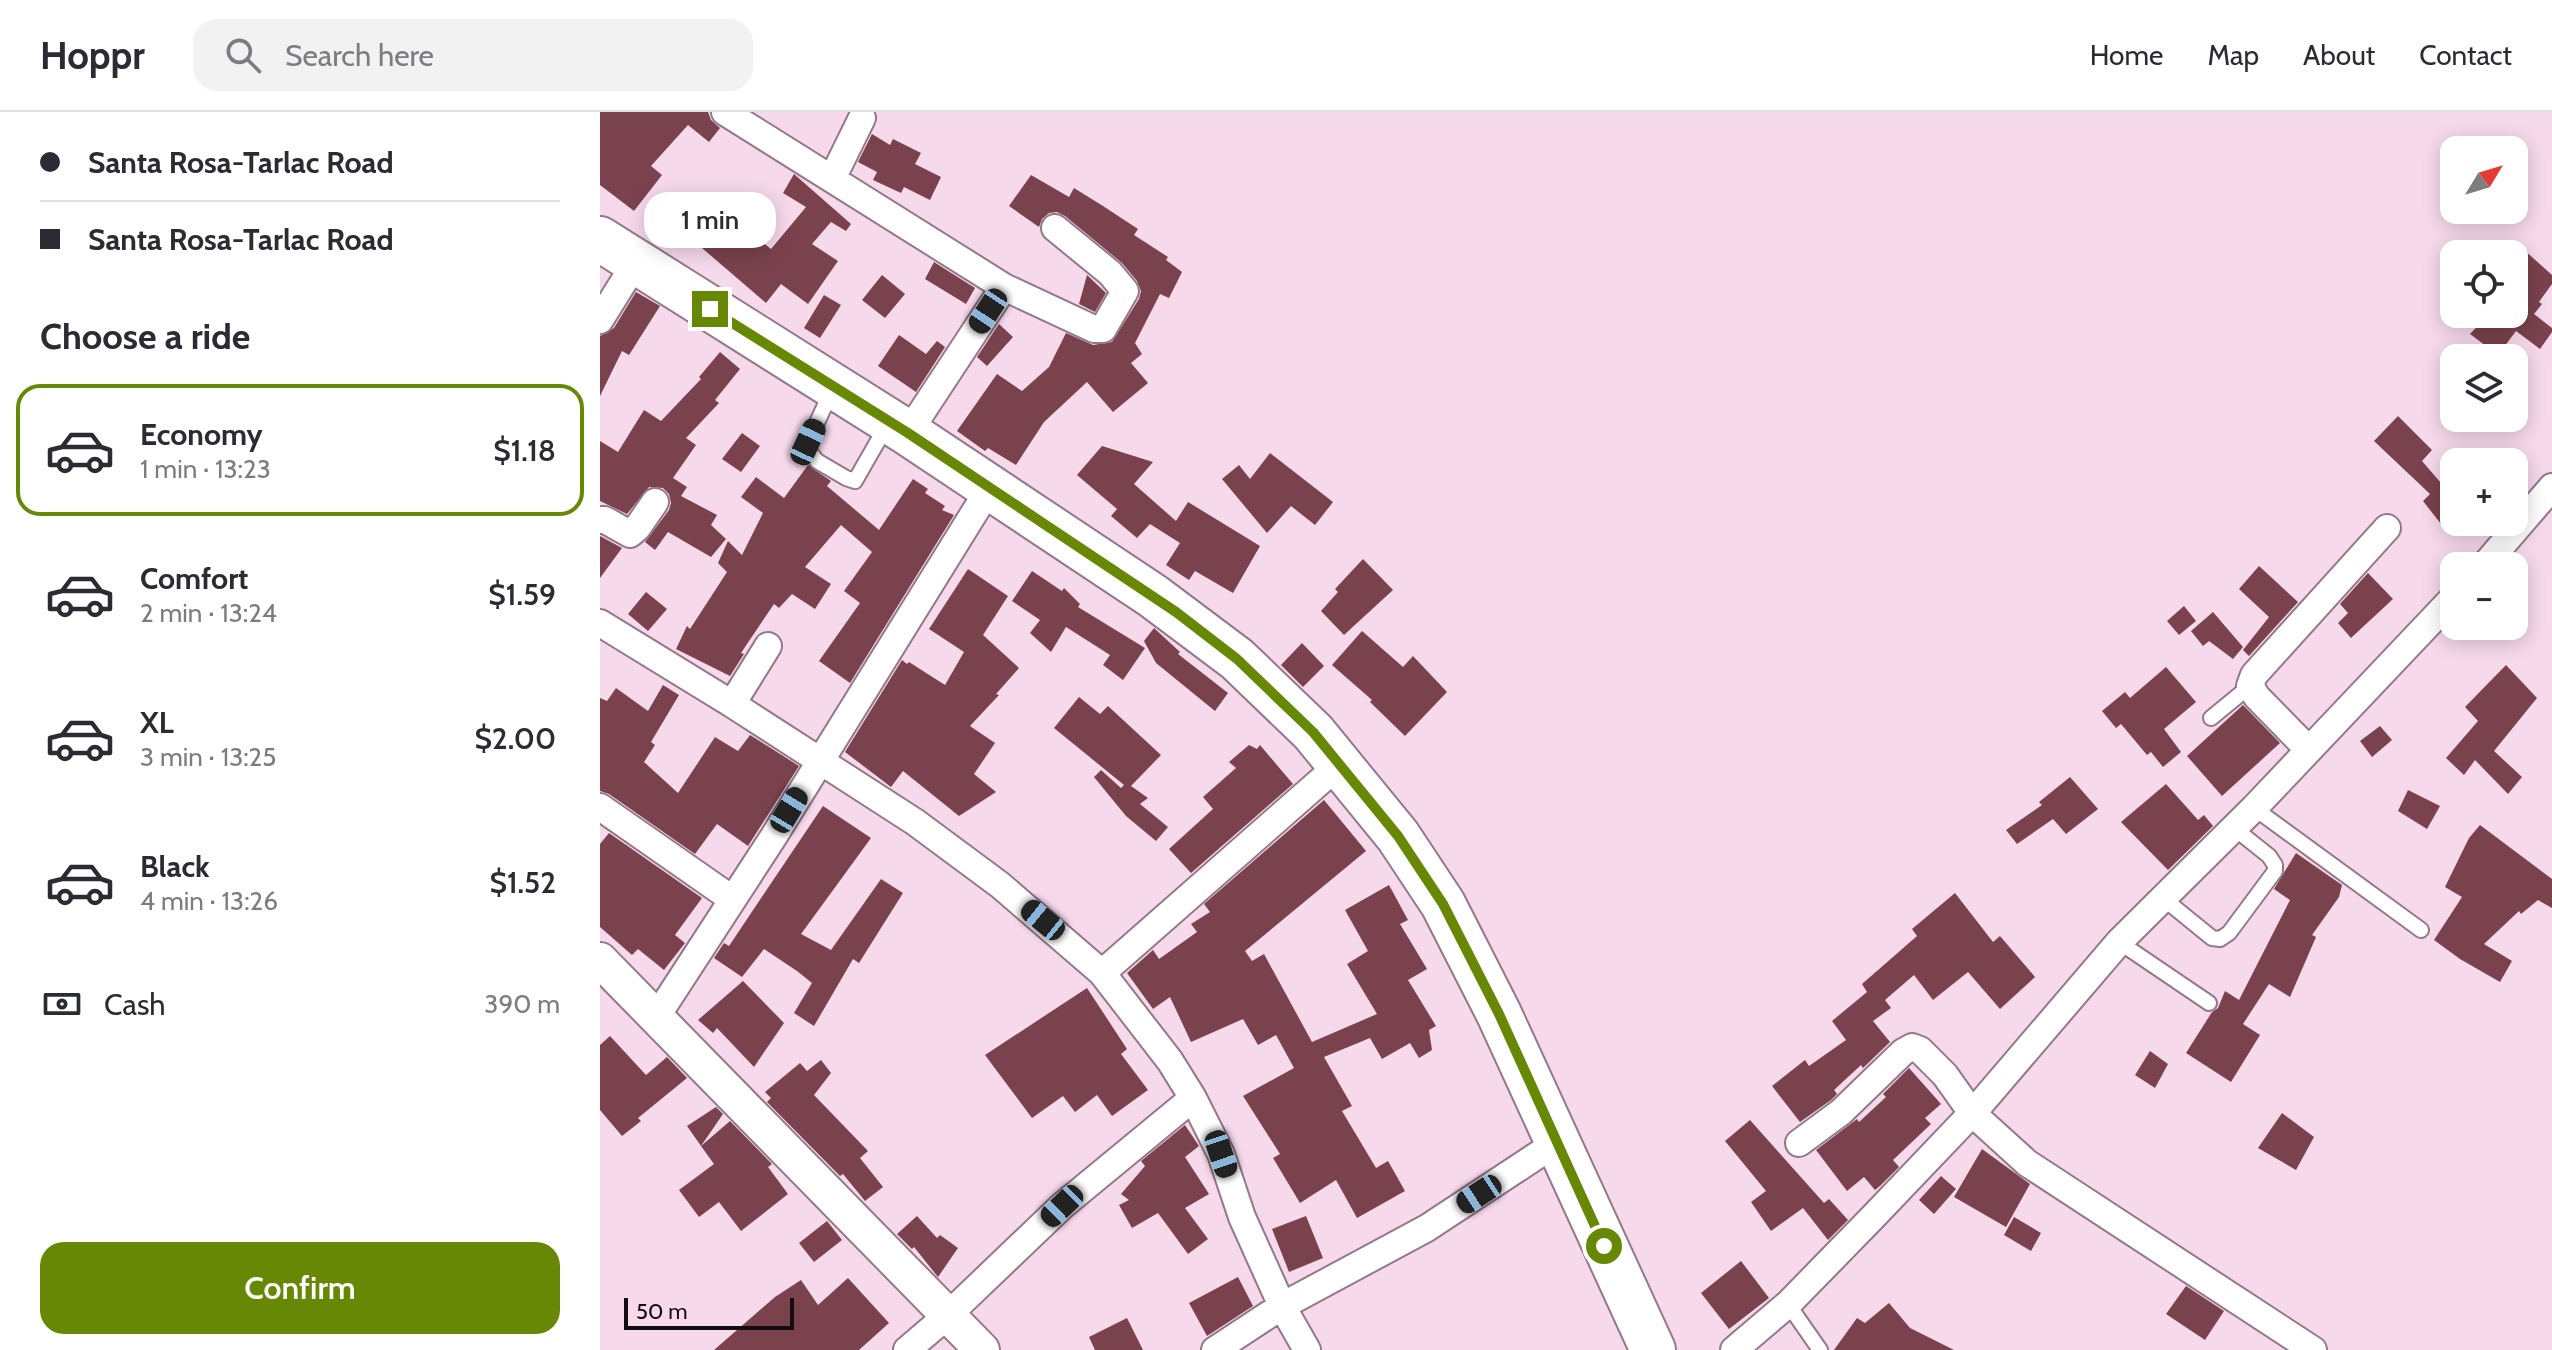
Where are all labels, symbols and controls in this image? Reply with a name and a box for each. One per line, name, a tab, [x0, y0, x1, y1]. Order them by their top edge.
search box	[193, 19, 753, 91]
text: Hoppr	[40, 32, 145, 79]
icon: search	[221, 33, 265, 77]
text: Search here	[285, 37, 434, 74]
text: Home	[2090, 38, 2163, 72]
text: Map	[2207, 38, 2259, 72]
text: About	[2303, 38, 2375, 72]
text: Contact	[2419, 38, 2512, 72]
north arrow	[2440, 136, 2528, 224]
map controls	[2440, 136, 2528, 640]
text: Santa Rosa-Tarlac Road	[88, 144, 394, 181]
callout: 1 min	[644, 193, 776, 249]
text: 1 min	[681, 204, 739, 236]
text: Santa Rosa-Tarlac Road	[88, 221, 394, 258]
button: locate	[2440, 240, 2528, 328]
car	[965, 284, 1011, 338]
route end	[692, 291, 728, 327]
text: Choose a ride	[40, 314, 250, 358]
button: layers	[2440, 344, 2528, 432]
icon: car	[44, 414, 116, 486]
car	[787, 415, 829, 469]
text: Economy	[140, 416, 263, 453]
text: $1.18	[493, 432, 556, 469]
button: +	[2440, 448, 2528, 536]
text: 1 min · 13:23	[140, 453, 271, 485]
button: −	[2440, 552, 2528, 640]
icon: car	[44, 558, 116, 630]
text: Comfort	[140, 560, 248, 597]
text: $1.59	[488, 576, 556, 613]
text: 2 min · 13:24	[140, 597, 277, 629]
icon: car	[44, 702, 116, 774]
text: XL	[140, 704, 174, 741]
text: $2.00	[474, 720, 556, 757]
text: 3 min · 13:25	[140, 741, 276, 773]
car	[766, 783, 812, 837]
icon: car	[44, 846, 116, 918]
text: Black	[140, 848, 210, 885]
text: $1.52	[489, 864, 556, 901]
text: 4 min · 13:26	[140, 885, 278, 917]
car	[1017, 896, 1069, 944]
icon: cash	[40, 982, 84, 1026]
text: Cash	[104, 986, 166, 1023]
text: 390 m	[484, 988, 560, 1020]
car	[1202, 1127, 1240, 1181]
car	[1452, 1171, 1506, 1217]
car	[1036, 1181, 1088, 1231]
route start	[1586, 1228, 1622, 1264]
button: Confirm	[40, 1242, 560, 1334]
scale bar	[624, 1294, 794, 1330]
text: 50 m	[636, 1298, 688, 1325]

